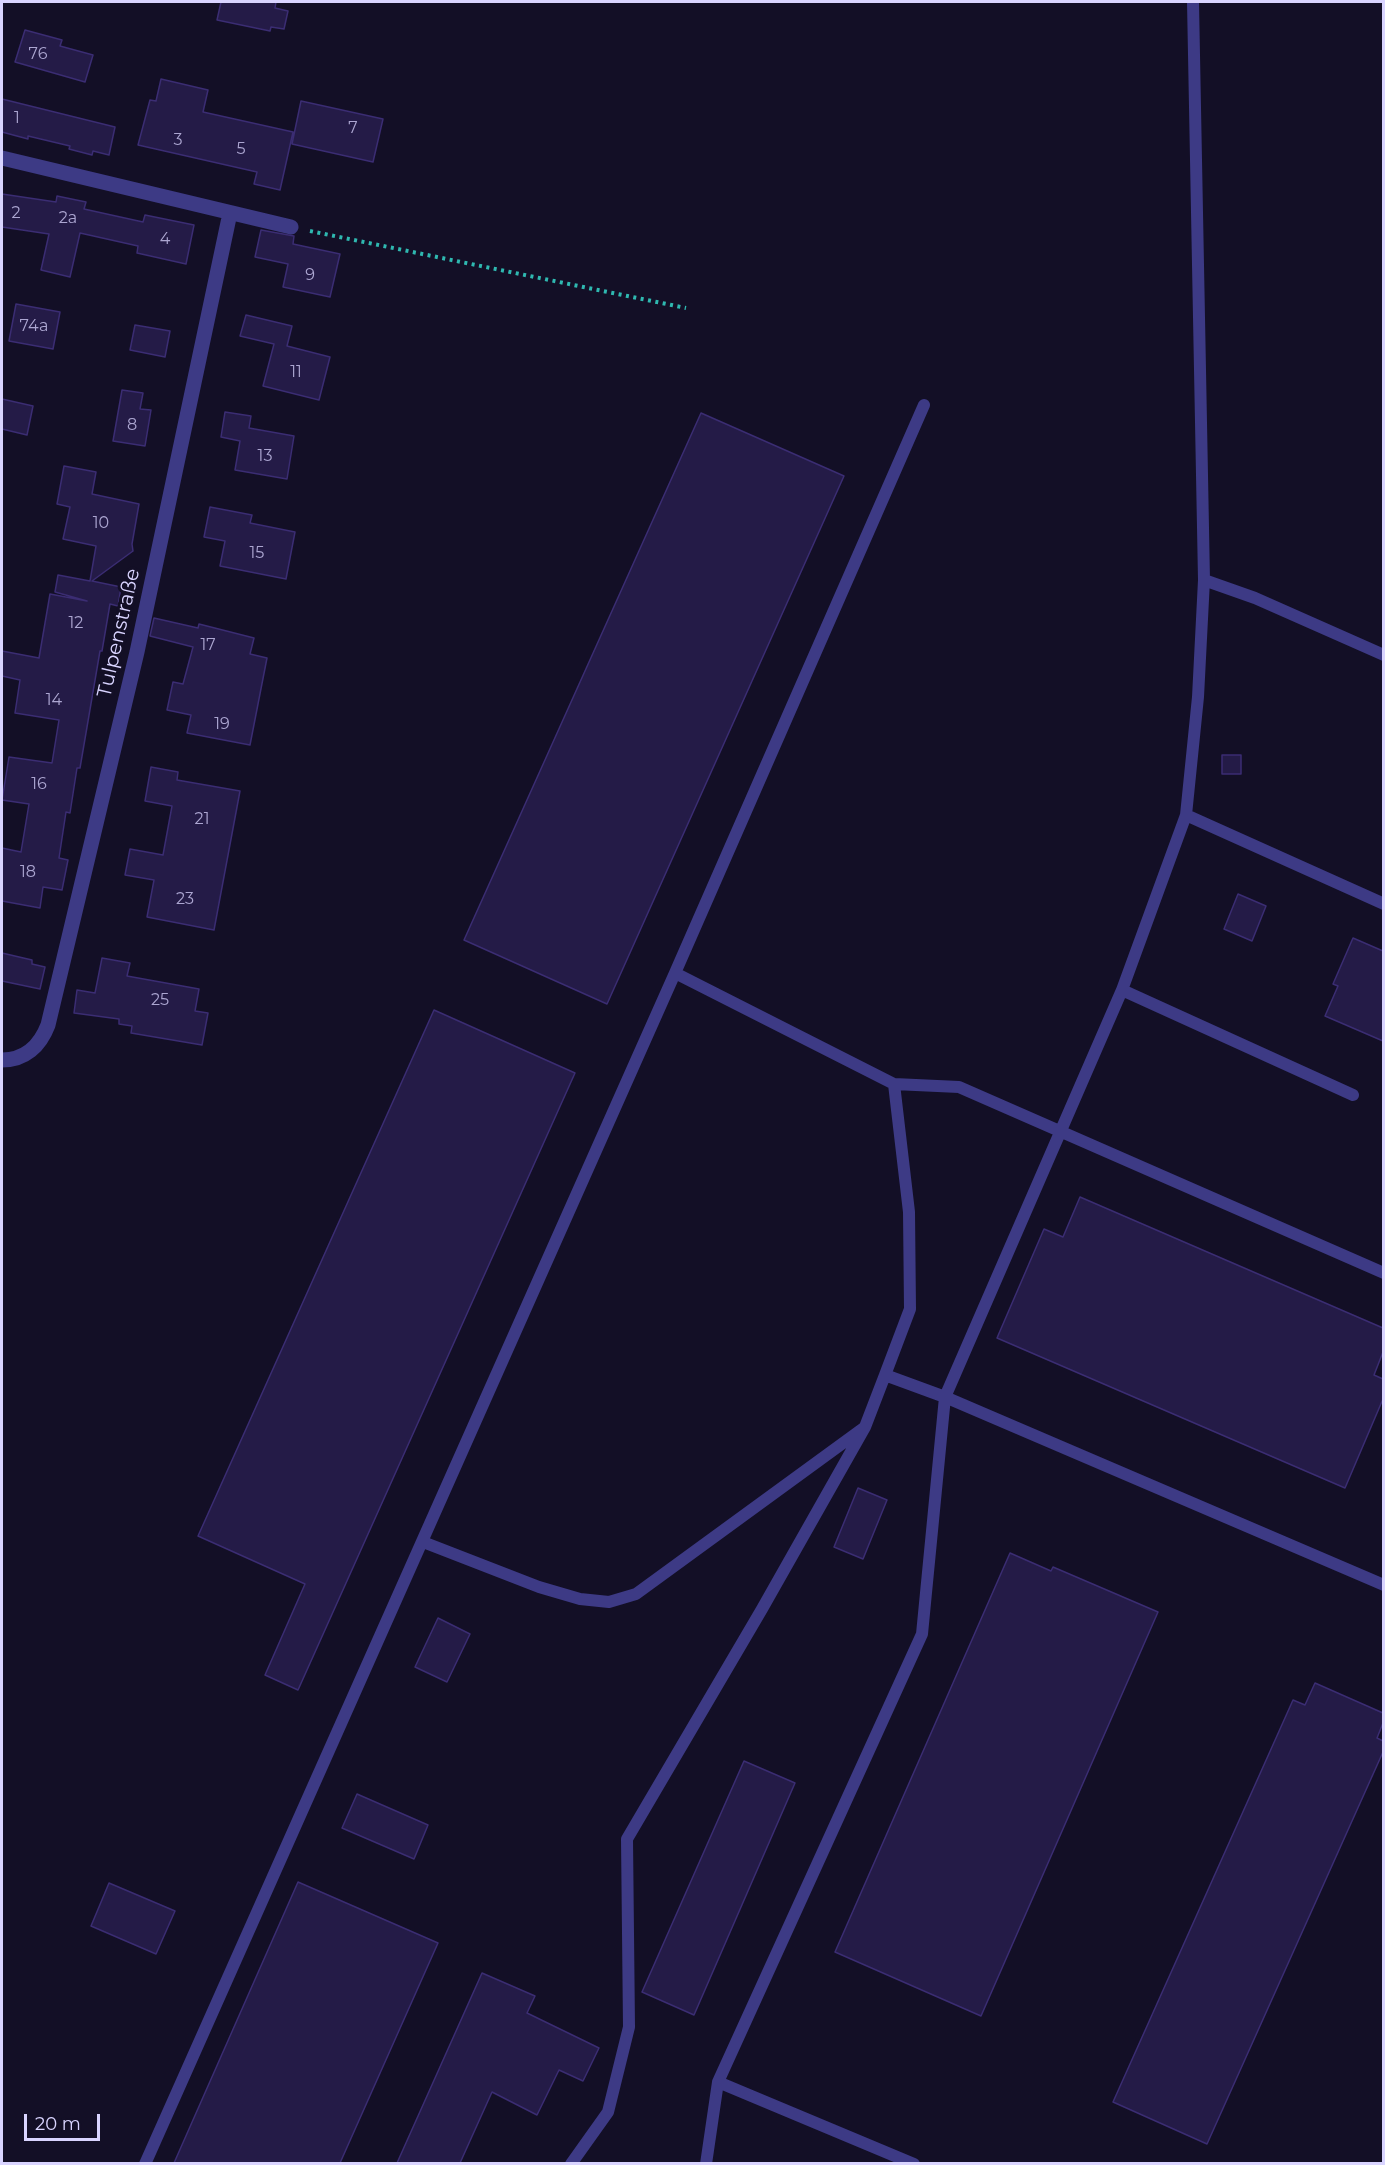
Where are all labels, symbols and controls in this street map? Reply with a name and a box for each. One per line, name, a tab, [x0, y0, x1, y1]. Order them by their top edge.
house number: 76	[29, 44, 47, 64]
house number: 1	[14, 108, 20, 128]
house number: 7	[348, 118, 358, 138]
house number: 3	[173, 130, 183, 150]
house number: 5	[236, 139, 246, 159]
house number: 2	[11, 203, 21, 223]
house number: 2a	[59, 208, 77, 228]
house number: 4	[160, 229, 170, 249]
house number: 9	[305, 265, 315, 285]
house number: 74a	[20, 316, 48, 336]
house number: 11	[290, 362, 302, 382]
house number: 8	[127, 415, 137, 435]
house number: 13	[258, 446, 272, 466]
house number: 10	[93, 513, 109, 533]
house number: 15	[250, 543, 264, 563]
street label: Tulpenstraße	[93, 566, 145, 700]
house number: 12	[69, 613, 83, 633]
house number: 17	[200, 635, 216, 655]
house number: 14	[46, 690, 62, 710]
house number: 19	[214, 714, 230, 734]
house number: 16	[31, 774, 47, 794]
house number: 21	[195, 809, 209, 829]
house number: 18	[20, 862, 36, 882]
house number: 23	[176, 889, 194, 909]
house number: 25	[151, 990, 169, 1010]
scale bar	[27, 2102, 104, 2140]
text: 20 m	[35, 2113, 81, 2135]

